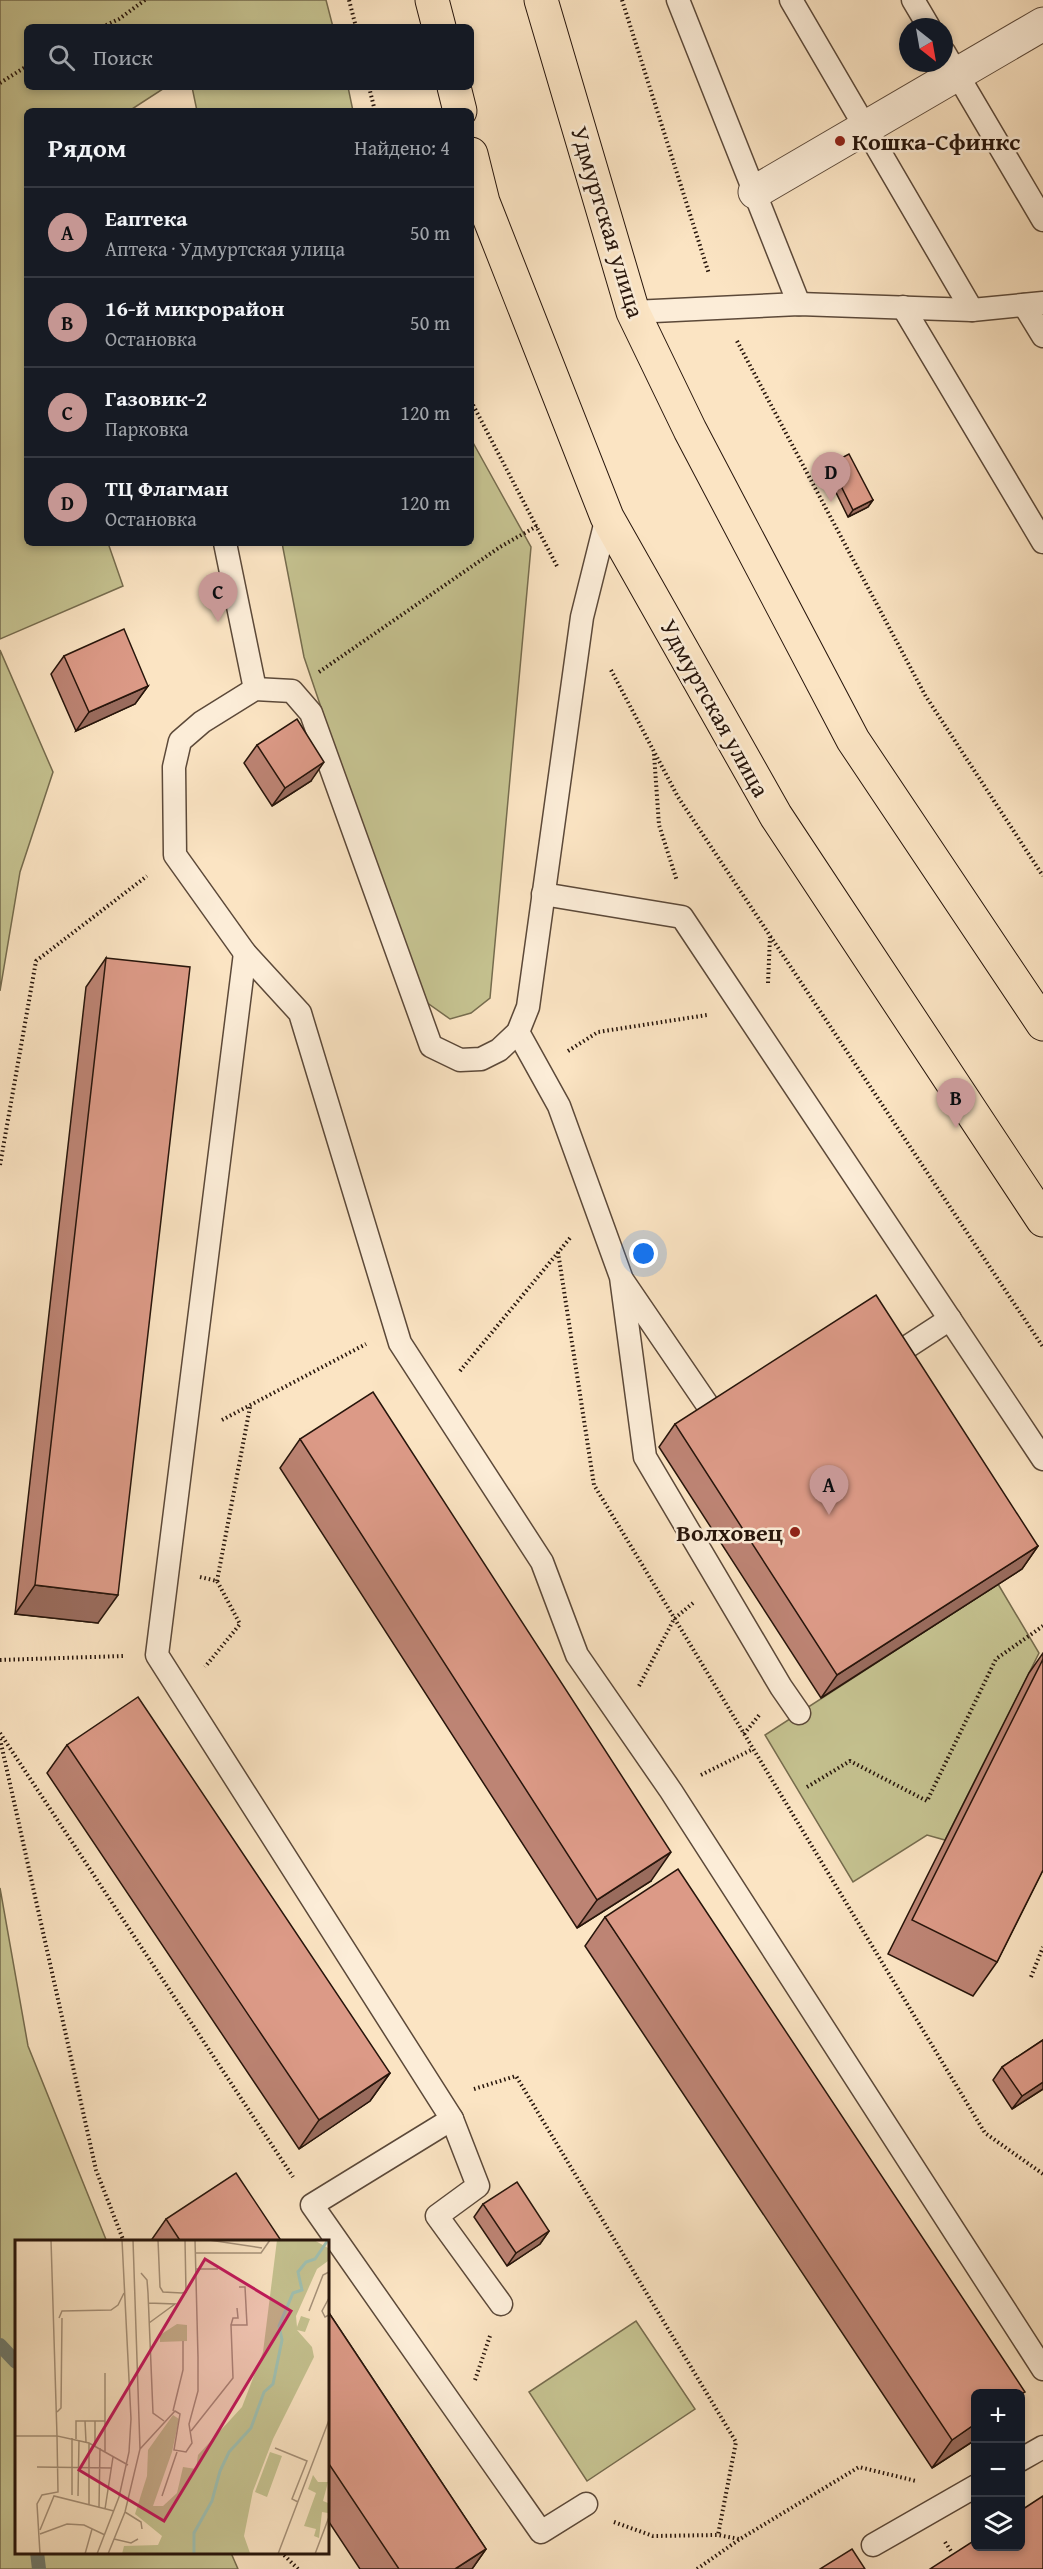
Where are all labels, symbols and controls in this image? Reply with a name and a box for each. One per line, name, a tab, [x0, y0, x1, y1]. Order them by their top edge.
north arrow	[899, 18, 953, 72]
search box	[24, 24, 474, 90]
icon: search	[45, 41, 78, 74]
text: Поиск	[93, 41, 153, 73]
street label: Удмуртская улица	[562, 122, 654, 323]
place label: Кошка-Сфинкс	[852, 124, 1020, 159]
text: Рядом	[48, 128, 126, 167]
text: Найдено: 4	[354, 133, 450, 162]
marker: Кошка-Сфинкс	[833, 134, 847, 148]
text: Еаптека	[105, 202, 188, 234]
text: A	[61, 218, 74, 247]
text: 50 m	[410, 218, 450, 247]
text: Аптека · Удмуртская улица	[105, 234, 345, 263]
text: 16-й микрорайон	[105, 292, 284, 324]
text: B	[61, 308, 74, 337]
text: 50 m	[410, 308, 450, 337]
text: Остановка	[105, 324, 197, 353]
text: Газовик-2	[105, 382, 207, 414]
text: C	[62, 398, 73, 427]
text: 120 m	[400, 398, 450, 427]
text: Парковка	[105, 414, 189, 443]
pin: D	[812, 452, 850, 502]
text: ТЦ Флагман	[105, 472, 228, 504]
text: D	[61, 488, 74, 517]
text: 120 m	[400, 488, 450, 517]
text: Остановка	[105, 504, 197, 533]
pin: C	[198, 572, 238, 622]
street label: Удмуртская улица	[652, 613, 779, 804]
pin: B	[936, 1078, 976, 1128]
your location	[629, 1239, 658, 1268]
pin: A	[810, 1466, 848, 1515]
place label: Волховец	[676, 1515, 783, 1550]
marker: Волховец	[788, 1525, 802, 1539]
inset map	[15, 2240, 328, 2554]
map controls	[971, 2389, 1025, 2551]
button: +	[971, 2389, 1025, 2443]
button: −	[971, 2443, 1025, 2497]
button: layers	[971, 2497, 1025, 2551]

